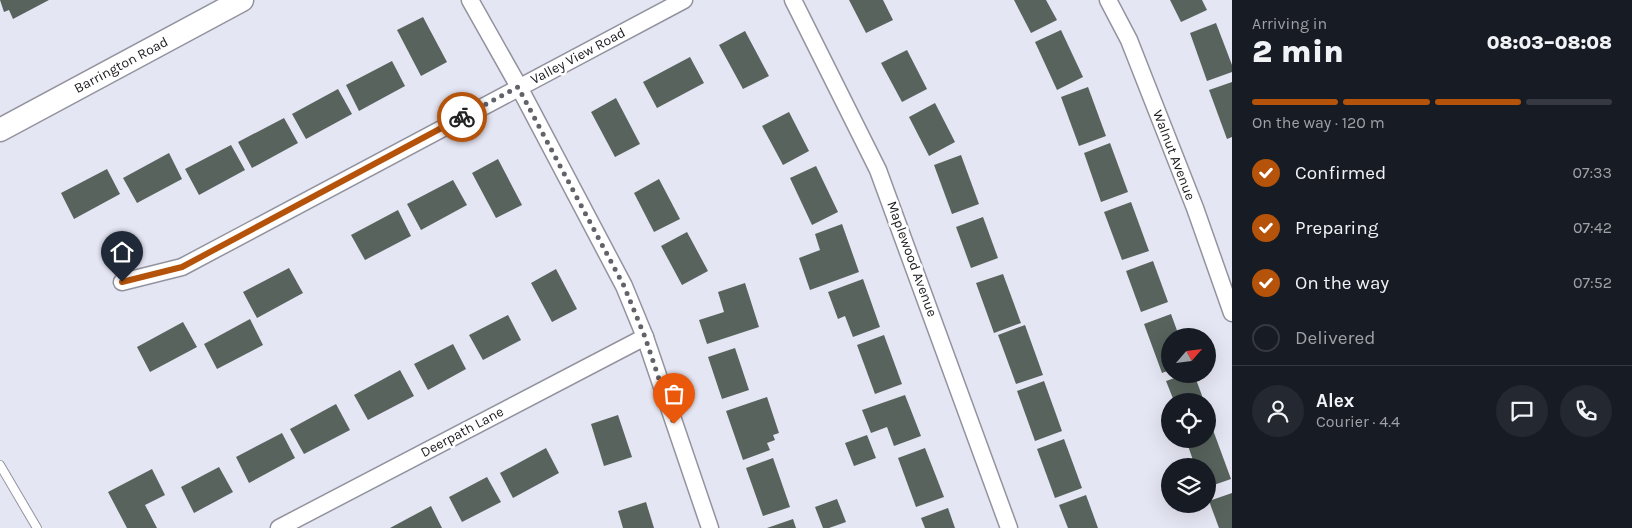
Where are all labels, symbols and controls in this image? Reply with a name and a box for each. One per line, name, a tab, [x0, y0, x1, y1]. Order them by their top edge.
text: Arriving in	[1252, 14, 1327, 33]
street label: Valley View Road	[528, 24, 628, 88]
text: 08:03–08:08	[1487, 32, 1612, 54]
street label: Barrington Road	[71, 33, 171, 97]
text: 2 min	[1252, 33, 1344, 70]
courier	[437, 92, 487, 142]
icon: bike	[448, 103, 476, 131]
street label: Walnut Avenue	[1149, 107, 1199, 203]
text: On the way · 120 m	[1252, 113, 1385, 132]
icon: check	[1252, 159, 1280, 187]
text: Confirmed	[1295, 162, 1386, 184]
text: 07:33	[1572, 163, 1612, 182]
street label: Maplewood Avenue	[883, 199, 941, 319]
icon: check	[1252, 214, 1280, 242]
text: Preparing	[1295, 217, 1378, 239]
text: 07:42	[1573, 218, 1612, 237]
pin	[101, 231, 143, 282]
icon: home	[108, 238, 136, 266]
icon: check	[1252, 269, 1280, 297]
text: On the way	[1295, 272, 1389, 294]
text: 07:52	[1573, 273, 1612, 292]
text: Delivered	[1295, 327, 1375, 349]
north arrow	[1161, 328, 1216, 382]
map controls	[1161, 328, 1216, 513]
pin	[653, 373, 695, 424]
icon: bag	[660, 380, 688, 408]
button: person	[1252, 385, 1304, 437]
button: chat	[1496, 385, 1548, 437]
button: phone	[1560, 385, 1612, 437]
text: Alex	[1316, 390, 1354, 412]
button: locate	[1161, 393, 1216, 448]
street label: Deerpath Lane	[418, 403, 506, 461]
text: Courier · 4.4	[1316, 412, 1400, 431]
button: layers	[1161, 458, 1216, 513]

